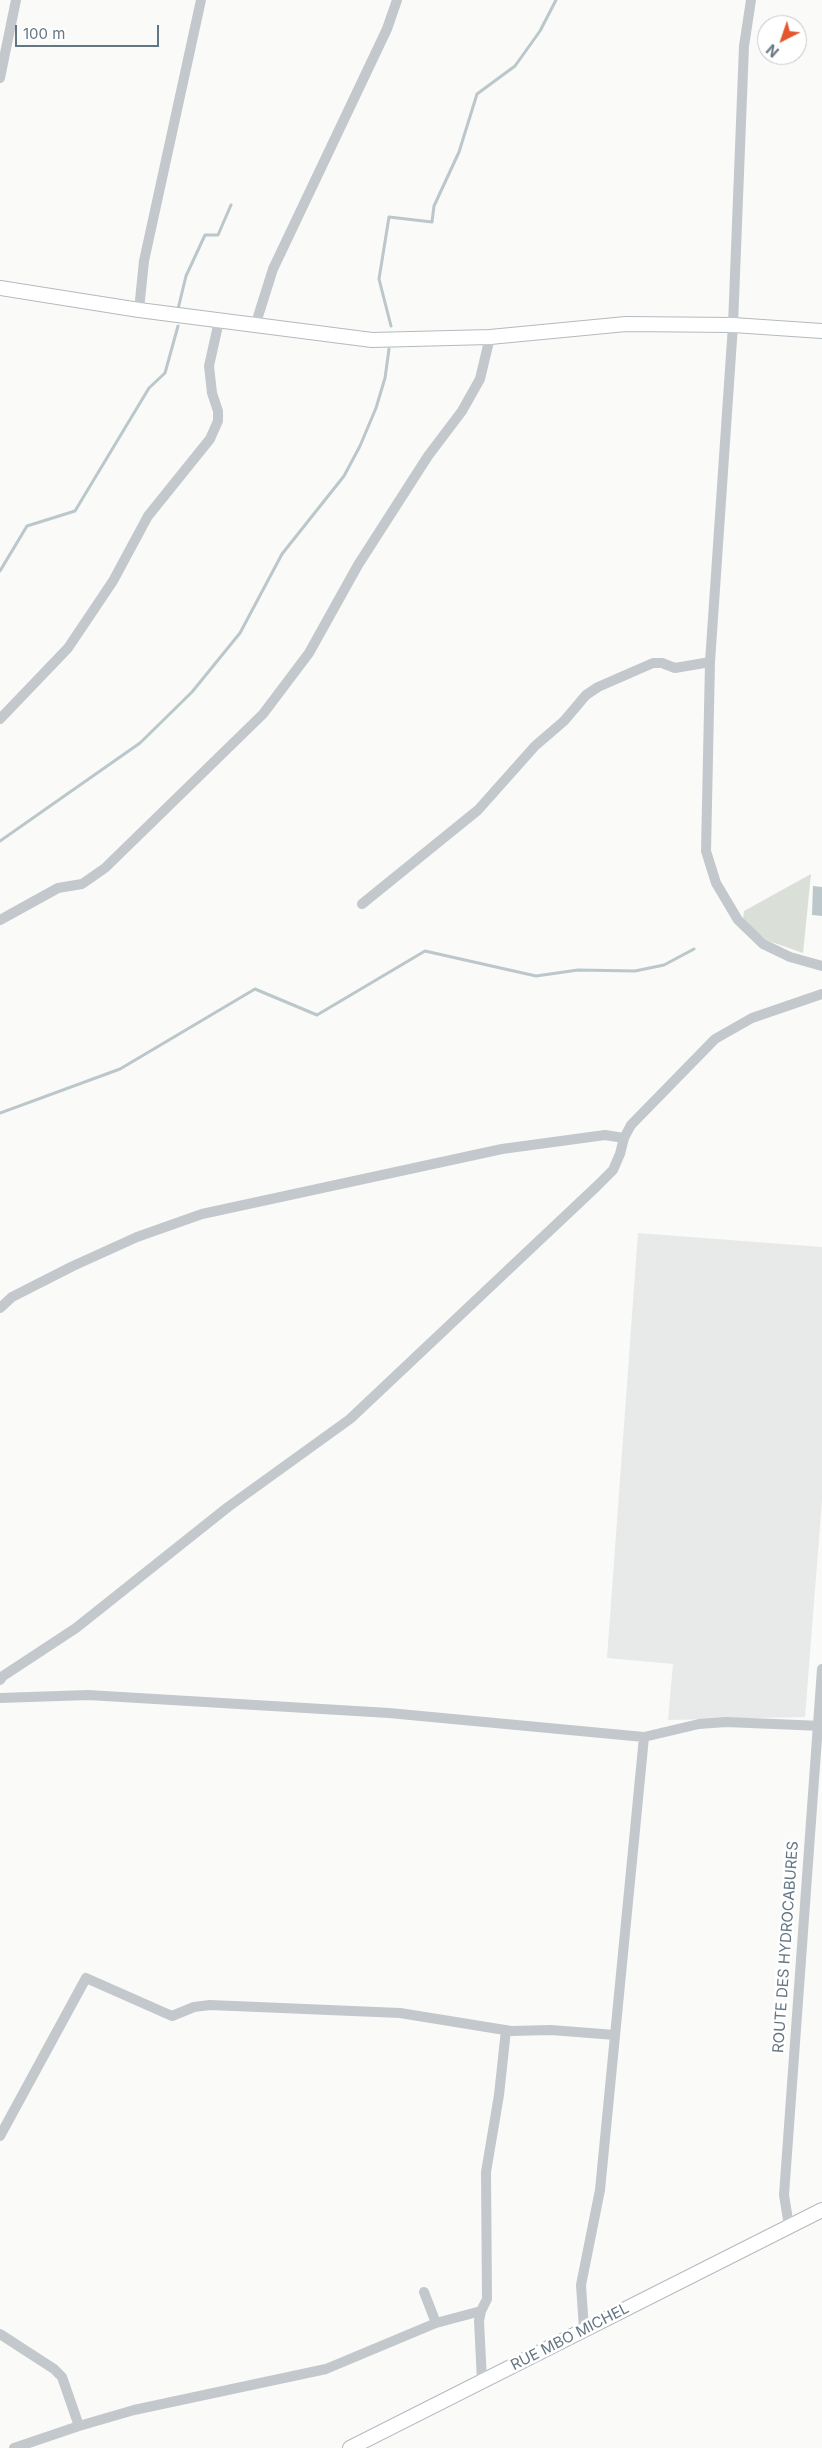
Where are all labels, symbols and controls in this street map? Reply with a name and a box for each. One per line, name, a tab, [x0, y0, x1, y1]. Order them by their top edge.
scale bar	[18, 15, 161, 47]
north arrow	[757, 15, 807, 65]
text: 100 m	[23, 24, 65, 43]
text: N	[763, 41, 782, 61]
street label: ROUTE DES HYDROCABURES	[770, 1840, 802, 2054]
street label: RUE MBO MICHEL	[508, 2299, 632, 2375]

